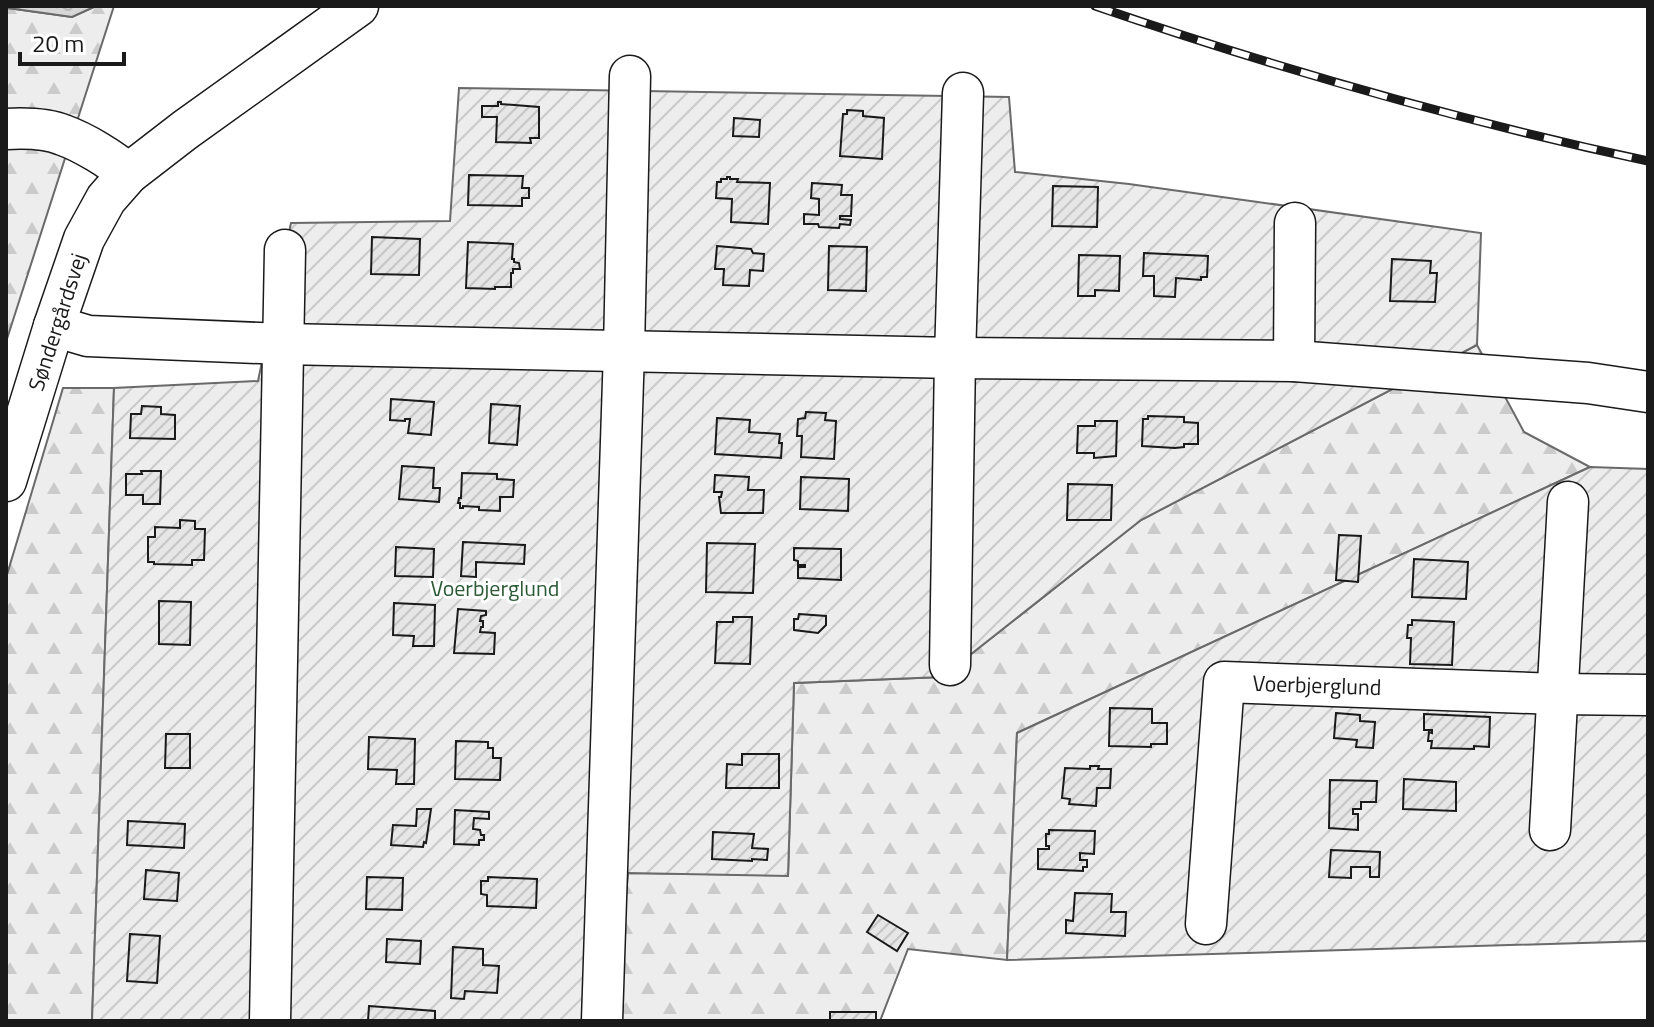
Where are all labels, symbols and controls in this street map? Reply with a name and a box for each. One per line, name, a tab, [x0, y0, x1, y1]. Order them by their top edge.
scale bar	[20, 16, 124, 66]
text: 20 m	[32, 25, 84, 61]
street label: Søndergårdsvej	[19, 249, 95, 395]
park label: Voerbjerglund	[431, 571, 559, 605]
street label: Voerbjerglund	[1252, 666, 1382, 704]

